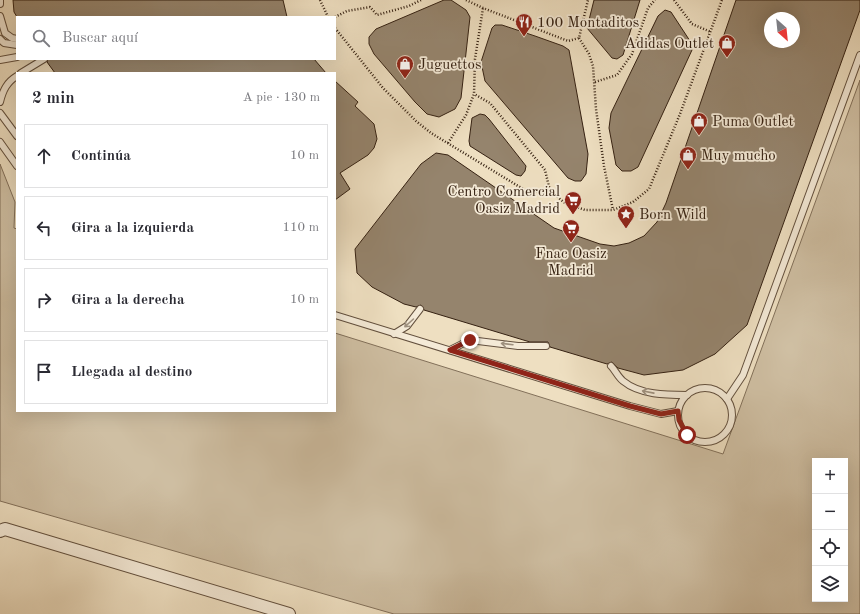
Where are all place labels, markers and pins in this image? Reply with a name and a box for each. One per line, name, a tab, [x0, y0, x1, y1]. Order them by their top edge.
restaurant icon: 100 Montaditos	[514, 12, 534, 37]
place label: 100 Montaditos	[537, 16, 639, 31]
shop icon: Adidas Outlet	[717, 33, 737, 58]
place label: Adidas Outlet	[625, 37, 714, 52]
shop icon: Juguettos	[395, 54, 415, 79]
place label: Juguettos	[418, 58, 482, 73]
shop icon: Puma Outlet	[689, 111, 709, 136]
place label: Puma Outlet	[712, 115, 794, 130]
shop icon: Muy mucho	[678, 145, 698, 170]
place label: Muy mucho	[701, 149, 776, 164]
place label: Centro Comercial Oasiz Madrid	[447, 185, 560, 217]
supermarket icon: Centro Comercial Oasiz Madrid	[563, 190, 583, 215]
place icon: Born Wild	[616, 204, 636, 229]
place label: Born Wild	[639, 208, 707, 223]
supermarket icon: Fnac Oasiz Madrid	[561, 218, 581, 243]
place label: Fnac Oasiz Madrid	[535, 247, 607, 279]

